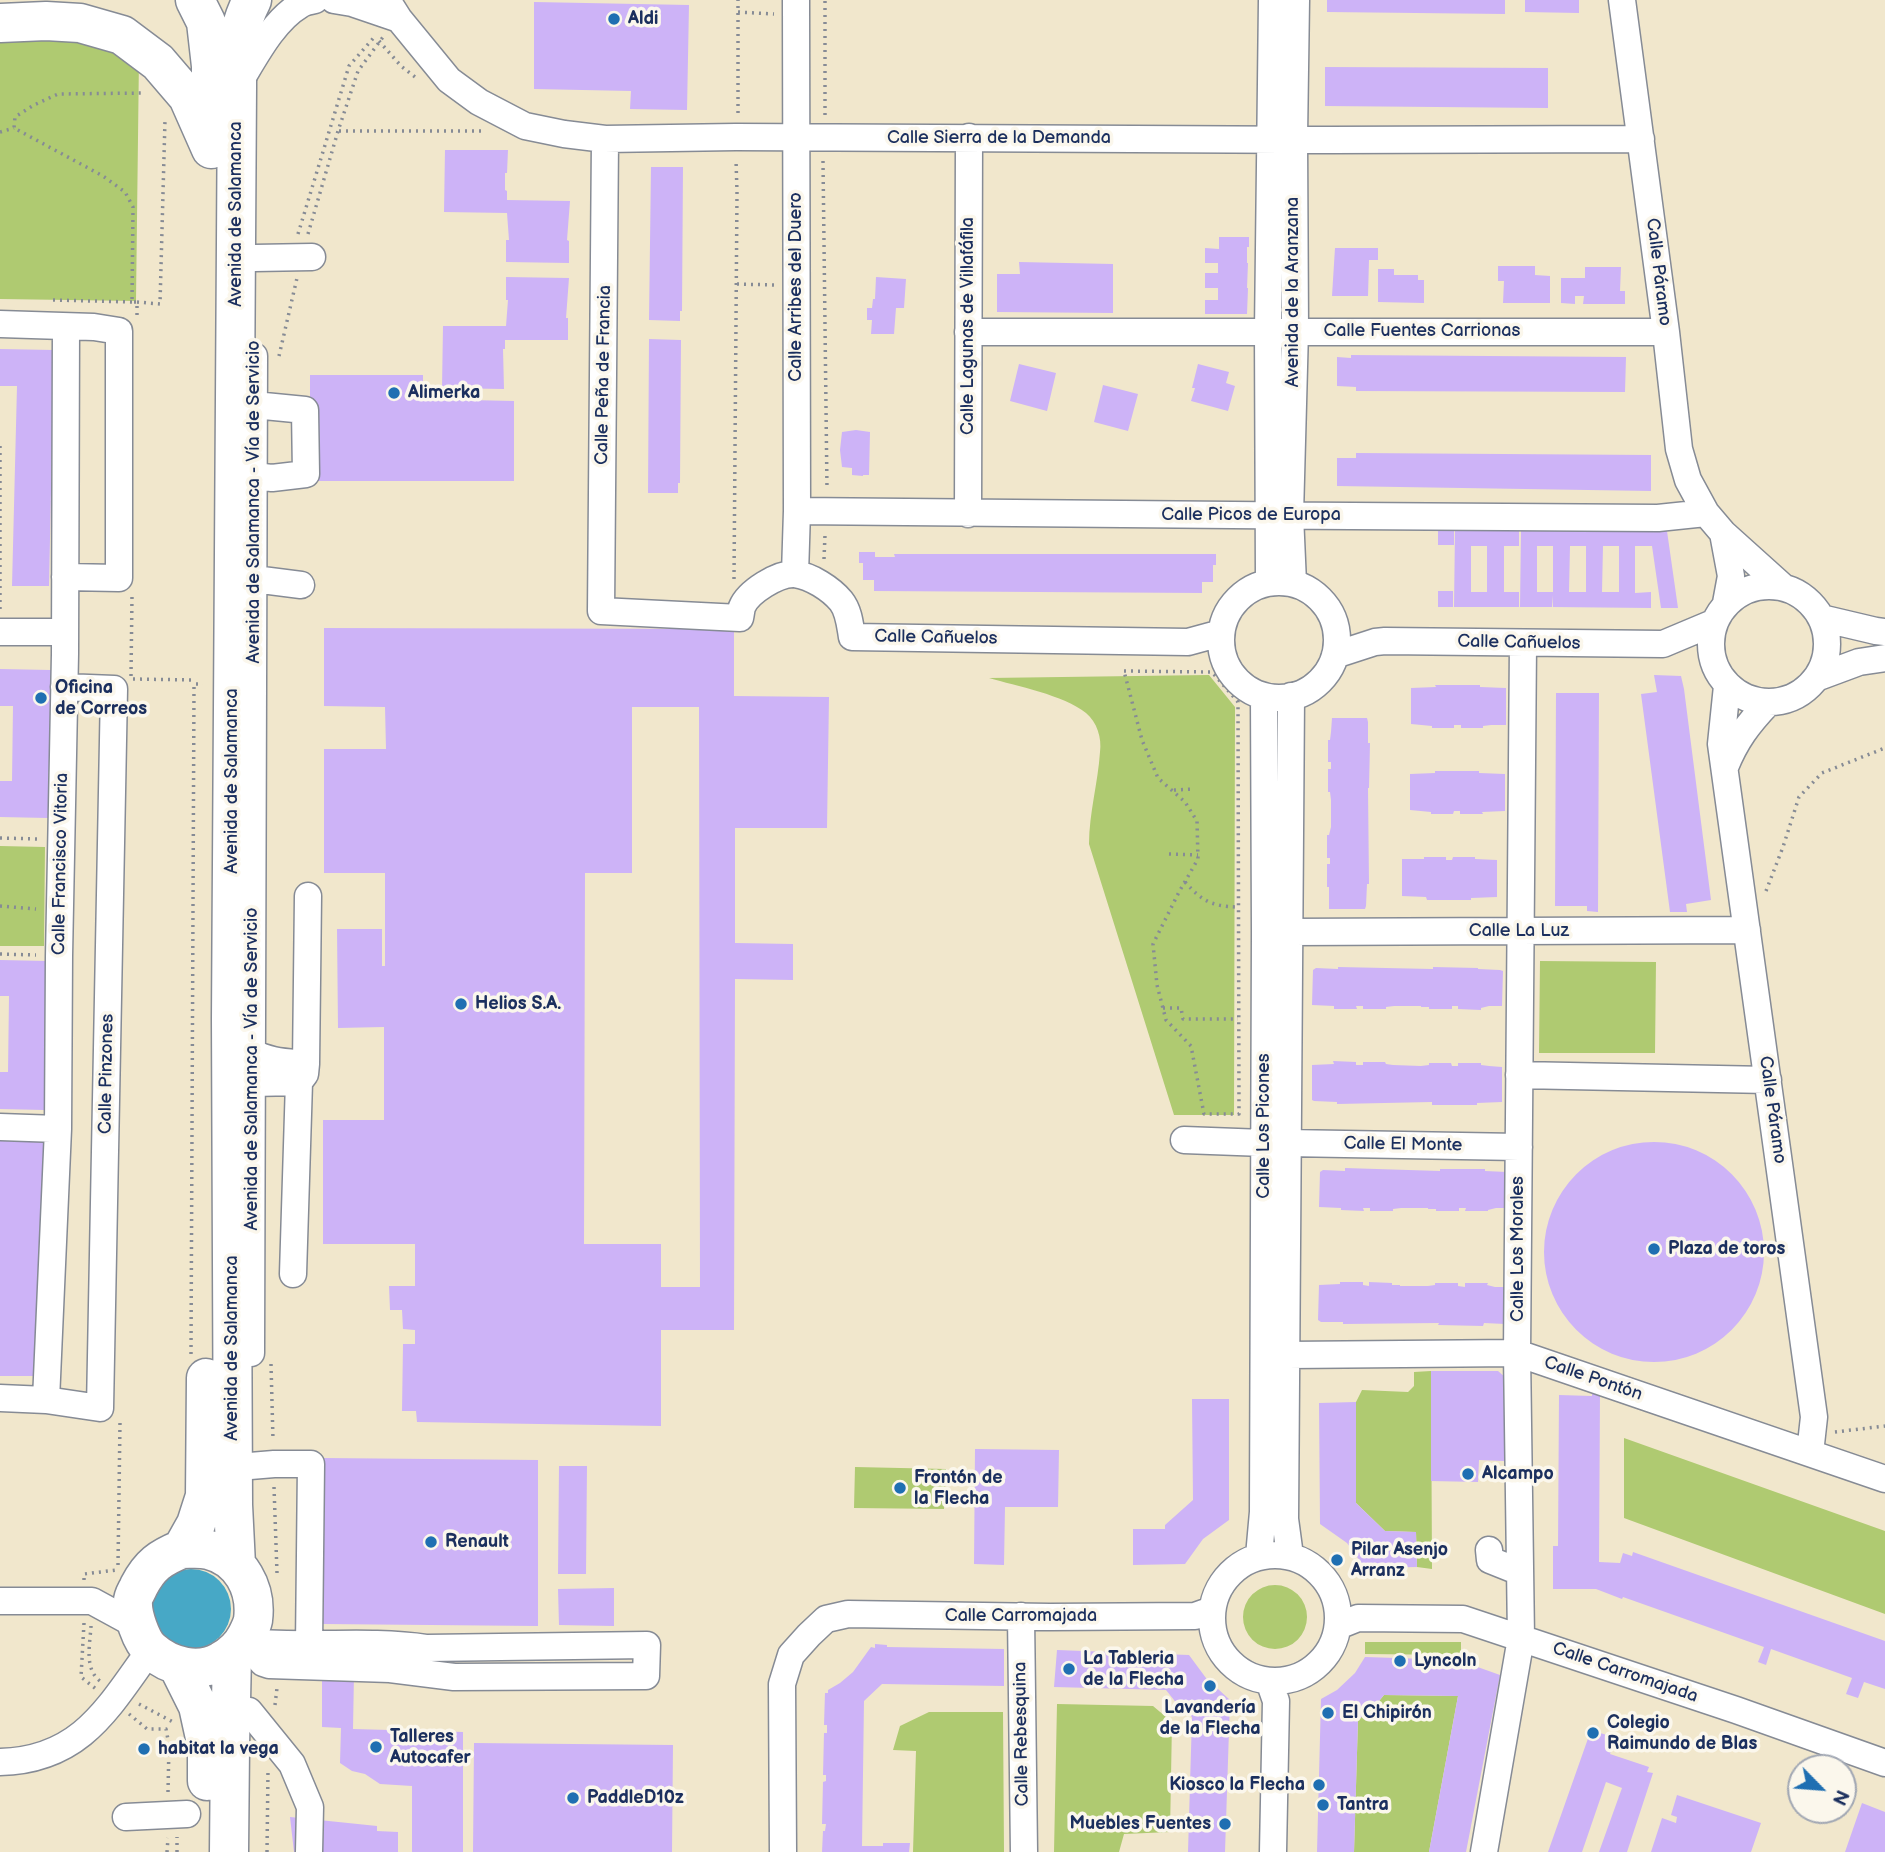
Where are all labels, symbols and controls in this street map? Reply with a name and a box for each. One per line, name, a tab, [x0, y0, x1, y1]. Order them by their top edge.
place label: Aldi	[628, 8, 658, 30]
marker: Aldi	[606, 11, 622, 27]
street label: Avenida de Salamanca	[225, 121, 247, 307]
street label: Calle Sierra de la Demanda	[887, 127, 1111, 149]
street label: Calle Arribes del Duero	[785, 192, 807, 382]
street label: Avenida de la Aranzana	[1282, 197, 1304, 387]
street label: Calle Lagunas de Villafáfila	[957, 217, 979, 435]
street label: Calle Páramo	[1641, 217, 1675, 327]
street label: Calle Peña de Francia	[592, 285, 616, 465]
street label: Calle Fuentes Carrionas	[1324, 320, 1520, 342]
street label: Avenida de Salamanca - Vía de Servicio	[243, 341, 265, 663]
place label: Alimerka	[408, 382, 480, 404]
marker: Alimerka	[386, 385, 402, 401]
street label: Calle Picos de Europa	[1161, 504, 1341, 526]
street label: Calle Cañuelos	[874, 626, 998, 650]
street label: Calle Cañuelos	[1457, 631, 1581, 655]
place label: Oficina de Correos	[55, 677, 147, 720]
street label: Avenida de Salamanca	[221, 688, 243, 874]
marker: Oficina de Correos	[33, 690, 49, 706]
street label: Calle Francisco Vitoria	[49, 773, 73, 955]
street label: Avenida de Salamanca - Vía de Servicio	[241, 908, 263, 1230]
street label: Calle La Luz	[1469, 920, 1569, 942]
place label: Helios S.A.	[475, 993, 561, 1015]
marker: Helios S.A.	[453, 996, 469, 1012]
street label: Calle Pinzones	[95, 1014, 119, 1134]
street label: Calle Los Picones	[1253, 1053, 1275, 1199]
street label: Calle Páramo	[1754, 1055, 1790, 1165]
street label: Calle El Monte	[1343, 1133, 1463, 1157]
street label: Calle Los Morales	[1507, 1176, 1529, 1322]
place label: Plaza de toros	[1668, 1238, 1785, 1260]
marker: Plaza de toros	[1646, 1241, 1662, 1257]
street label: Avenida de Salamanca	[221, 1255, 243, 1441]
street label: Calle Pontón	[1541, 1352, 1645, 1406]
place label: Alcampo	[1482, 1463, 1554, 1485]
marker: Alcampo	[1460, 1466, 1476, 1482]
place label: Frontón de la Flecha	[914, 1467, 1003, 1510]
marker: Frontón de la Flecha	[892, 1480, 908, 1496]
place label: Renault	[445, 1531, 509, 1553]
marker: Renault	[423, 1534, 439, 1550]
place label: Pilar Asenjo Arranz	[1351, 1539, 1448, 1582]
marker: Pilar Asenjo Arranz	[1329, 1552, 1345, 1568]
street label: Calle Carromajada	[945, 1605, 1097, 1627]
street label: Calle Carromajada	[1549, 1638, 1701, 1708]
place label: La Tableria de la Flecha	[1083, 1648, 1184, 1690]
place label: Lyncoln	[1414, 1650, 1477, 1672]
marker: Lyncoln	[1392, 1653, 1408, 1669]
street label: Calle Rebesquina	[1010, 1661, 1034, 1807]
marker: La Tableria de la Flecha	[1061, 1661, 1077, 1677]
marker: Lavandería de la Flecha	[1202, 1678, 1218, 1694]
place label: Lavandería de la Flecha	[1159, 1697, 1261, 1740]
place label: El Chipirón	[1342, 1702, 1432, 1724]
marker: El Chipirón	[1320, 1705, 1336, 1721]
place label: Colegio Raimundo de Blas	[1607, 1712, 1757, 1754]
marker: Colegio Raimundo de Blas	[1585, 1725, 1601, 1741]
place label: Talleres Autocafer	[390, 1726, 471, 1768]
place label: habitat la vega	[158, 1738, 279, 1760]
marker: Talleres Autocafer	[368, 1739, 384, 1755]
marker: habitat la vega	[136, 1741, 152, 1757]
north arrow	[1787, 1754, 1857, 1824]
place label: Kiosco la Flecha	[1169, 1774, 1305, 1796]
marker: Kiosco la Flecha	[1311, 1777, 1327, 1793]
text: N	[1826, 1786, 1853, 1809]
place label: PaddleD10z	[587, 1787, 684, 1809]
marker: PaddleD10z	[565, 1790, 581, 1806]
place label: Tantra	[1337, 1794, 1389, 1816]
marker: Tantra	[1315, 1797, 1331, 1813]
place label: Muebles Fuentes	[1070, 1813, 1211, 1835]
marker: Muebles Fuentes	[1217, 1816, 1233, 1832]

